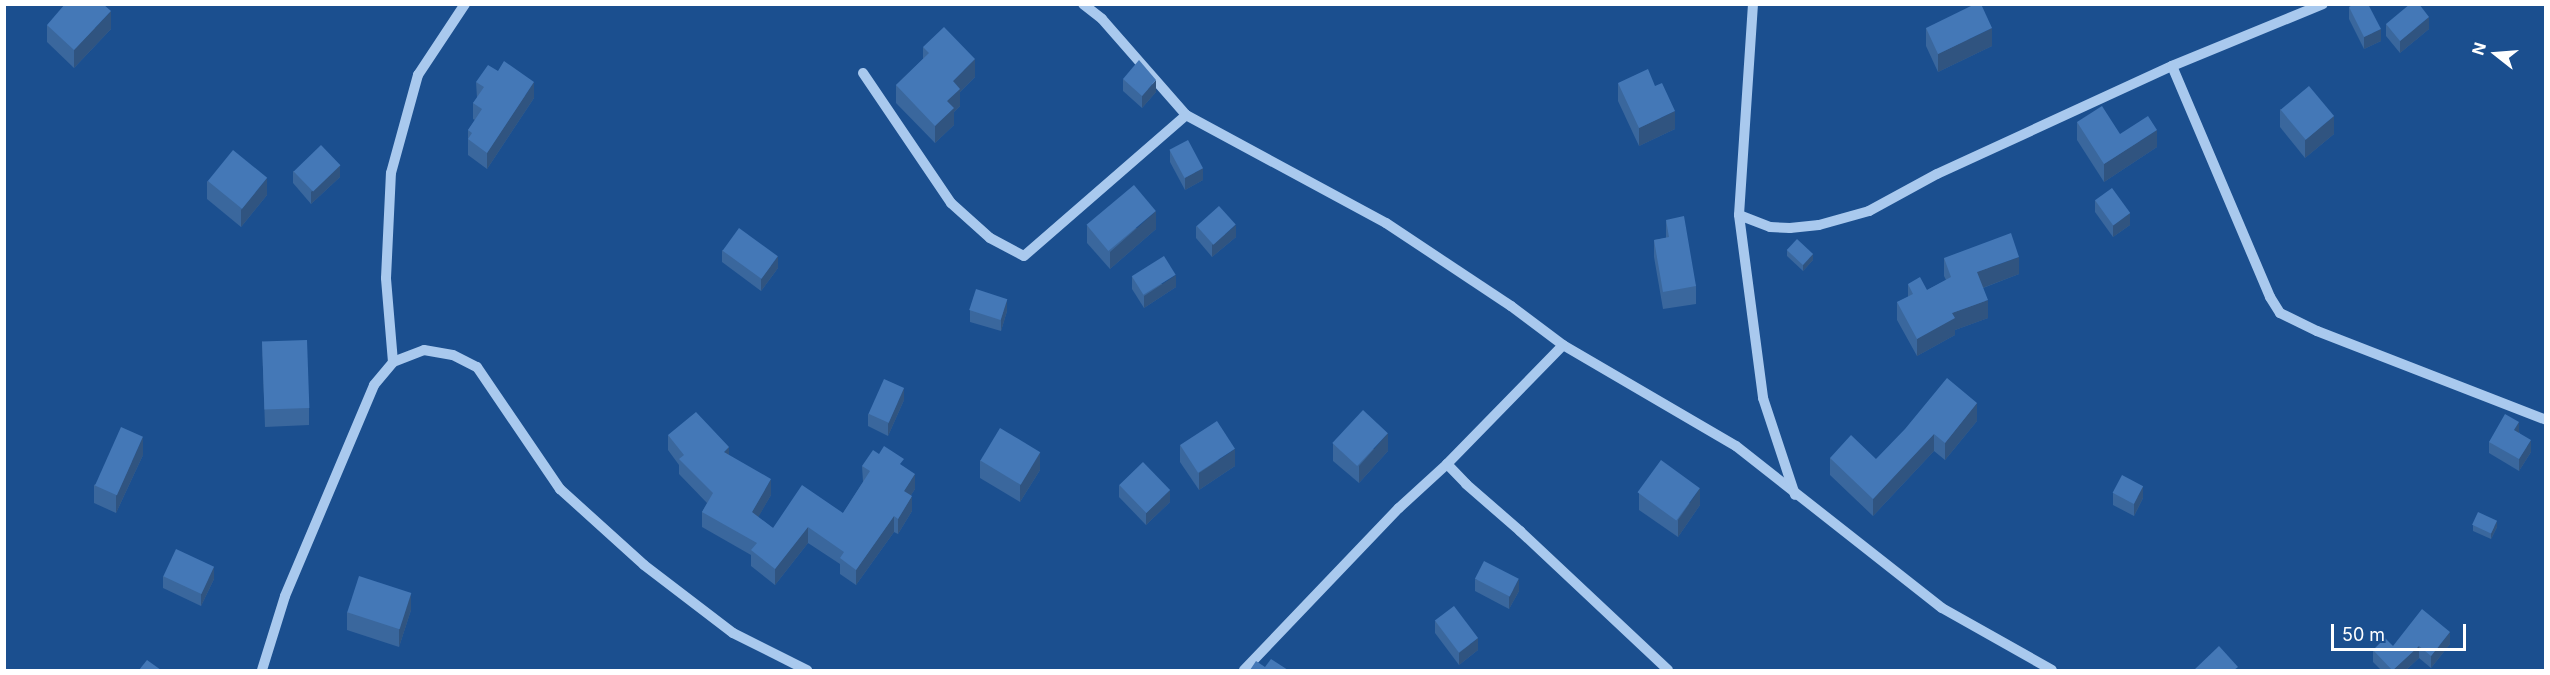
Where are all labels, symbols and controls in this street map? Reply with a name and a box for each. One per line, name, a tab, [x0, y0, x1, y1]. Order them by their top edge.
north arrow	[2466, 24, 2526, 84]
text: N	[2467, 40, 2490, 58]
scale bar	[2334, 612, 2469, 650]
text: 50 m	[2342, 624, 2385, 645]

